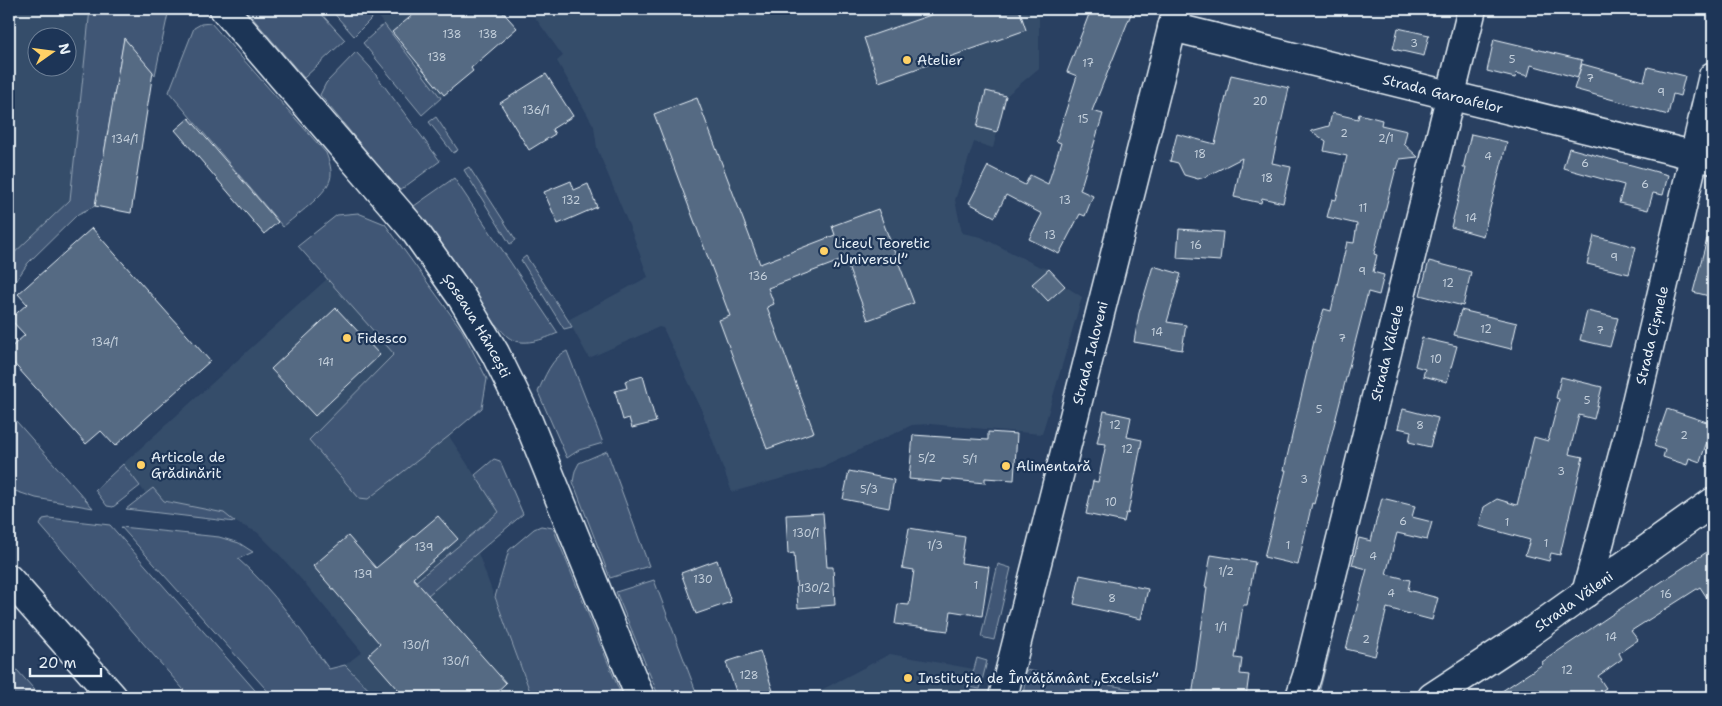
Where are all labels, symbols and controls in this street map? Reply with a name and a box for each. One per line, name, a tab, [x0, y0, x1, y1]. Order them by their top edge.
house number: 138	[442, 27, 462, 42]
house number: 138	[478, 27, 498, 42]
north arrow	[28, 28, 78, 78]
house number: 3	[1410, 36, 1418, 51]
text: N	[55, 41, 75, 56]
house number: 138	[427, 50, 447, 65]
place label: Atelier	[917, 51, 963, 69]
house number: 5	[1509, 52, 1516, 67]
marker: Atelier	[901, 54, 913, 66]
house number: 17	[1082, 56, 1094, 71]
street label: Strada Garoafelor	[1381, 70, 1506, 117]
house number: 7	[1586, 71, 1594, 86]
house number: 9	[1657, 85, 1665, 100]
house number: 20	[1252, 94, 1268, 109]
house number: 136/1	[522, 103, 550, 118]
house number: 15	[1077, 112, 1089, 127]
house number: 2	[1340, 126, 1348, 141]
house number: 2/1	[1378, 131, 1394, 146]
house number: 134/1	[111, 132, 139, 147]
house number: 18	[1194, 147, 1206, 162]
house number: 4	[1484, 149, 1492, 164]
house number: 6	[1581, 156, 1589, 171]
house number: 18	[1261, 171, 1273, 186]
house number: 6	[1641, 177, 1649, 192]
house number: 132	[562, 193, 580, 208]
house number: 13	[1059, 193, 1071, 208]
house number: 11	[1359, 201, 1367, 216]
house number: 14	[1465, 211, 1477, 226]
house number: 13	[1044, 228, 1056, 243]
place label: Liceul Teoretic „Universul”	[833, 234, 930, 268]
house number: 16	[1190, 238, 1202, 253]
marker: Liceul Teoretic „Universul”	[818, 245, 830, 257]
house number: 9	[1610, 250, 1618, 265]
house number: 9	[1358, 264, 1366, 279]
house number: 136	[748, 269, 768, 284]
street label: Șoseaua Hâncești	[438, 270, 515, 381]
house number: 12	[1442, 276, 1454, 291]
street label: Strada Cișmele	[1631, 284, 1672, 387]
street label: Strada Ialoveni	[1068, 299, 1112, 407]
street label: Strada Vâlcele	[1366, 303, 1408, 403]
house number: 12	[1480, 322, 1492, 337]
house number: 7	[1596, 323, 1604, 338]
house number: 14	[1151, 325, 1163, 340]
place label: Fidesco	[357, 329, 407, 347]
house number: 7	[1338, 331, 1346, 346]
marker: Fidesco	[341, 332, 353, 344]
house number: 134/1	[91, 335, 119, 350]
house number: 10	[1430, 352, 1442, 367]
house number: 141	[318, 355, 334, 370]
house number: 5	[1584, 393, 1591, 408]
house number: 5	[1316, 402, 1323, 417]
house number: 12	[1109, 418, 1121, 433]
house number: 8	[1416, 418, 1424, 433]
house number: 2	[1680, 428, 1688, 443]
house number: 12	[1121, 442, 1133, 457]
place label: Articole de Grădinărit	[151, 448, 225, 482]
house number: 5/2	[918, 451, 936, 466]
house number: 5/1	[962, 452, 978, 467]
place label: Alimentară	[1016, 457, 1091, 475]
marker: Articole de Grădinărit	[135, 459, 147, 471]
marker: Alimentară	[1000, 460, 1012, 472]
house number: 3	[1557, 464, 1565, 479]
house number: 3	[1300, 472, 1308, 487]
house number: 5/3	[860, 482, 878, 497]
house number: 10	[1105, 495, 1117, 510]
house number: 6	[1399, 514, 1407, 529]
house number: 1	[1505, 515, 1509, 530]
house number: 130/1	[792, 526, 820, 541]
house number: 1	[1544, 536, 1548, 551]
house number: 1/3	[927, 538, 943, 553]
house number: 1	[1286, 538, 1290, 553]
house number: 139	[415, 540, 433, 555]
house number: 4	[1369, 549, 1377, 564]
house number: 1/2	[1218, 564, 1234, 579]
house number: 139	[354, 567, 372, 582]
street label: Strada Văleni	[1531, 567, 1617, 635]
house number: 130	[693, 572, 713, 587]
house number: 1	[974, 578, 978, 593]
house number: 130/2	[800, 581, 830, 596]
house number: 4	[1387, 586, 1395, 601]
house number: 16	[1660, 587, 1672, 602]
house number: 8	[1108, 591, 1116, 606]
house number: 1/1	[1215, 620, 1227, 635]
house number: 14	[1605, 630, 1617, 645]
house number: 2	[1362, 632, 1370, 647]
house number: 130/1	[402, 638, 430, 653]
scale bar	[30, 646, 101, 678]
text: 20 m	[38, 653, 77, 673]
house number: 130/1	[442, 654, 470, 669]
house number: 12	[1561, 663, 1573, 678]
house number: 128	[739, 668, 759, 683]
place label: Instituția de Învățământ „Excelsis”	[918, 669, 1159, 688]
marker: Instituția de Învățământ „Excelsis”	[902, 672, 914, 684]

